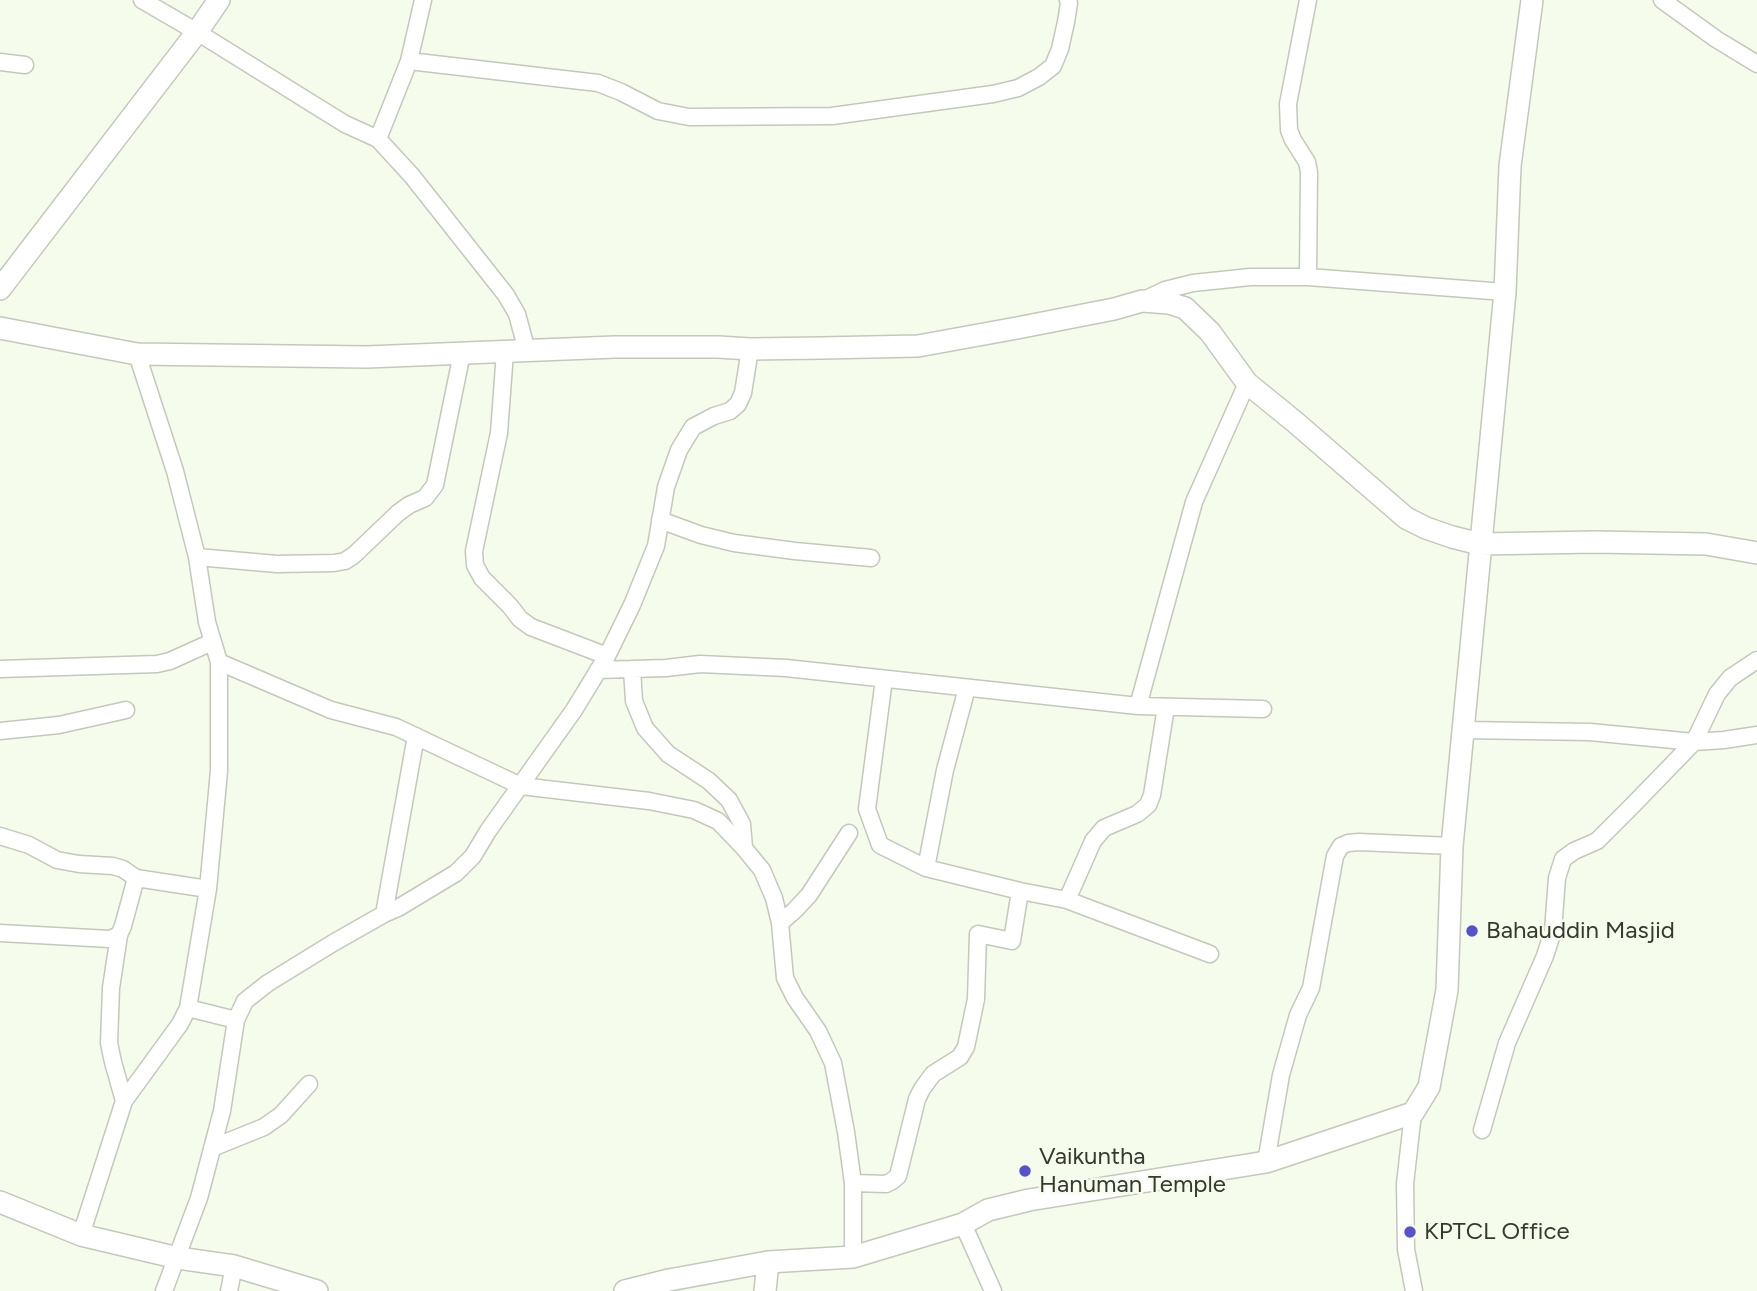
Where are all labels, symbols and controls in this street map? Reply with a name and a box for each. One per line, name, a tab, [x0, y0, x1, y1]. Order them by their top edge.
place label: Bahauddin Masjid	[1486, 917, 1675, 945]
marker: Bahauddin Masjid	[1464, 923, 1480, 939]
place label: Vaikuntha Hanuman Temple	[1039, 1143, 1226, 1199]
marker: Vaikuntha Hanuman Temple	[1017, 1163, 1033, 1179]
place label: KPTCL Office	[1424, 1218, 1569, 1246]
marker: KPTCL Office	[1402, 1224, 1418, 1240]

